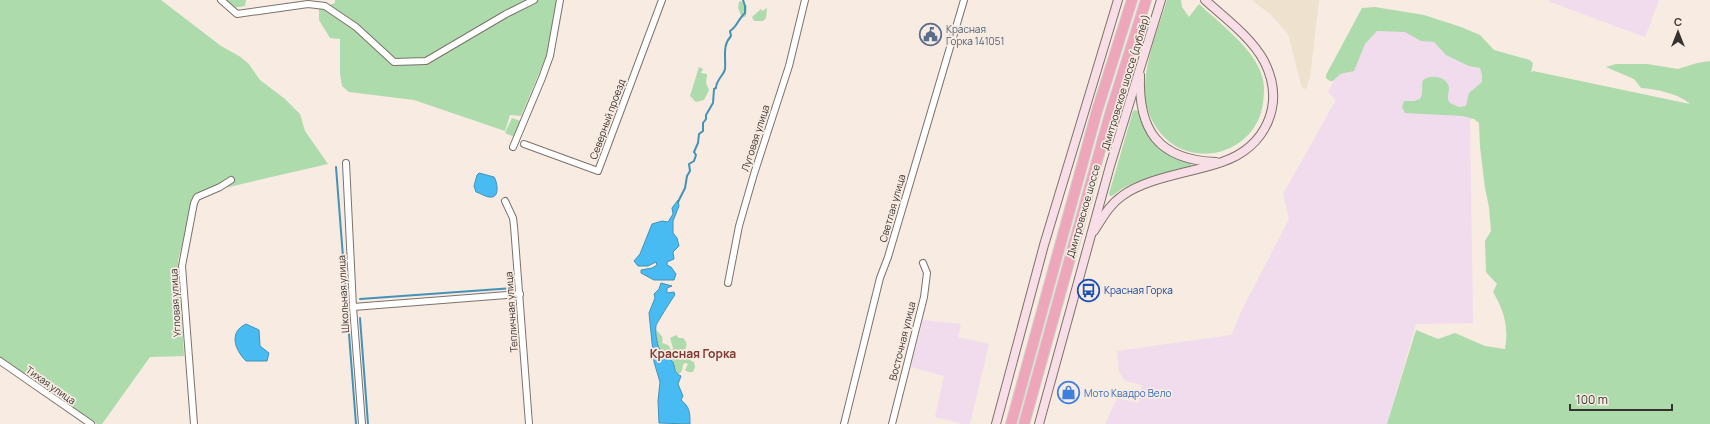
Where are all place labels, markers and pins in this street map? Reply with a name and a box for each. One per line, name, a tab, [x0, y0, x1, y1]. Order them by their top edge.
public building icon: Красная Горка 141051	[918, 22, 944, 48]
place label: Красная Горка 141051	[946, 22, 1004, 48]
bus stop icon: Красная Горка	[1076, 277, 1102, 303]
place label: Красная Горка	[1104, 283, 1173, 297]
shop icon: Мото Квадро Вело	[1056, 380, 1082, 406]
place label: Мото Квадро Вело	[1084, 386, 1171, 400]

